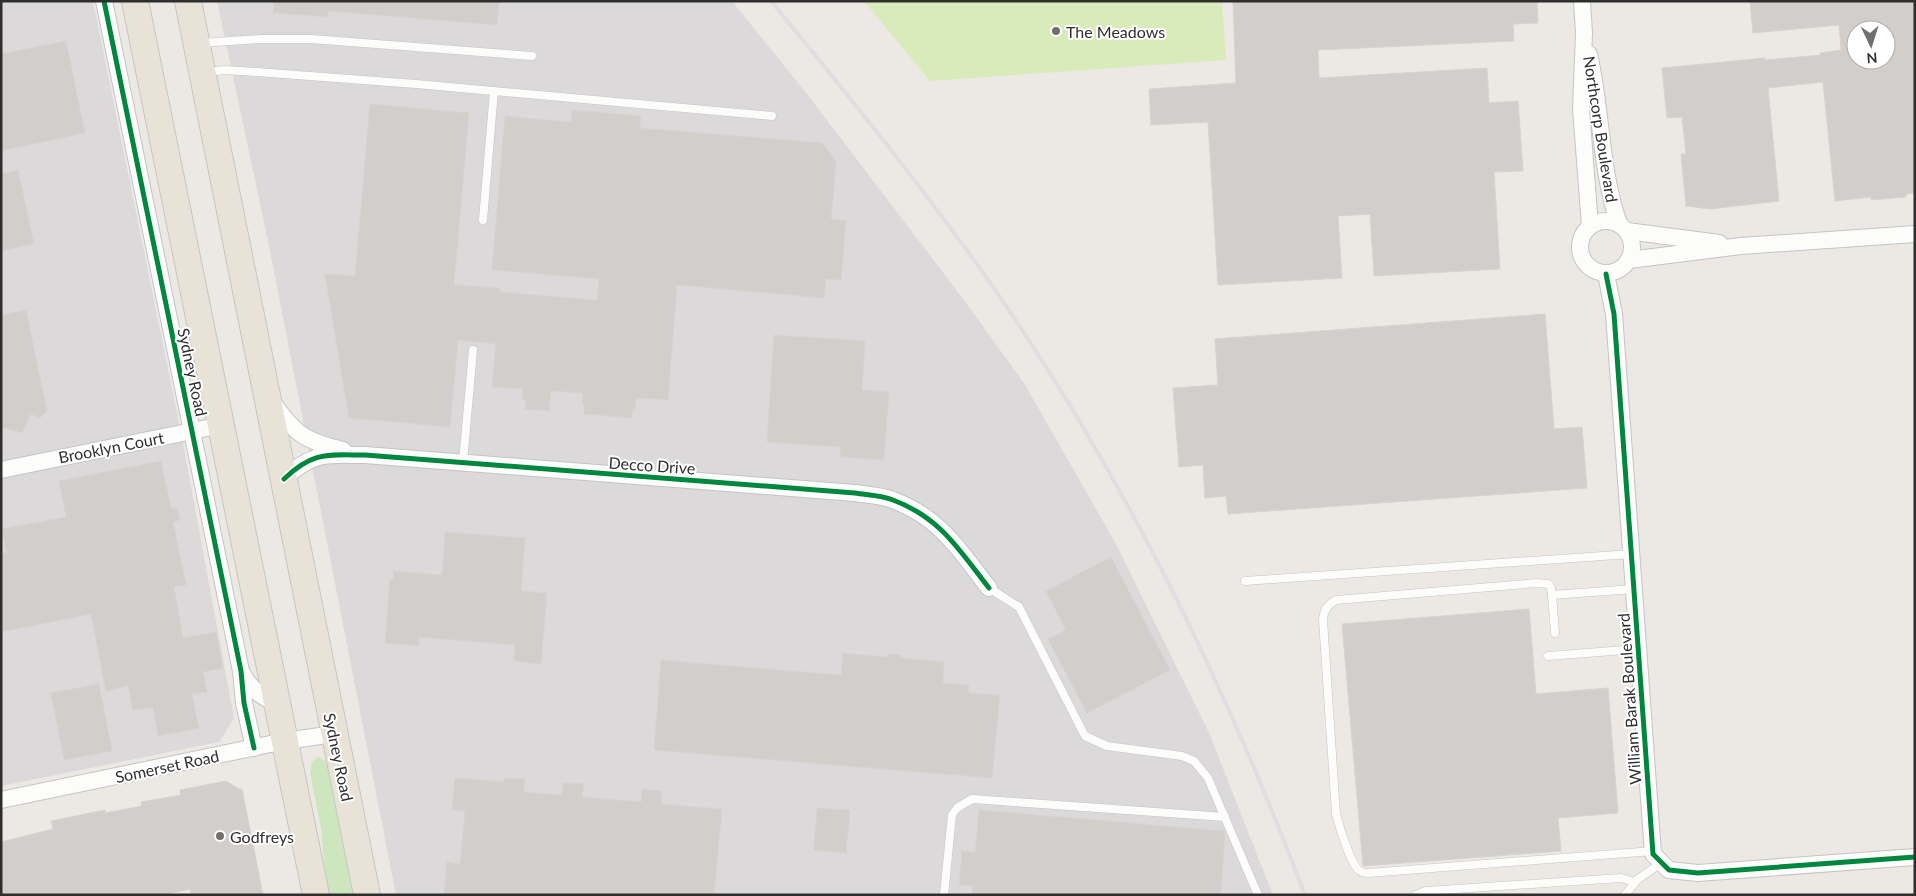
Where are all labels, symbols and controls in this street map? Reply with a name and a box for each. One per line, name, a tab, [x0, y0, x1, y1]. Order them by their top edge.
north arrow	[1846, 20, 1896, 70]
place label: The Meadows	[1066, 22, 1165, 41]
marker: The Meadows	[1050, 25, 1062, 37]
text: N	[1866, 50, 1878, 67]
street label: Northcorp Boulevard	[1580, 55, 1622, 203]
street label: Sydney Road	[174, 326, 212, 418]
street label: Brooklyn Court	[57, 427, 166, 467]
street label: Decco Drive	[608, 452, 696, 478]
street label: William Barak Boulevard	[1614, 613, 1644, 785]
street label: Sydney Road	[320, 711, 358, 803]
street label: Somerset Road	[113, 746, 221, 786]
place label: Godfreys	[230, 827, 294, 846]
marker: Godfreys	[214, 830, 226, 842]

